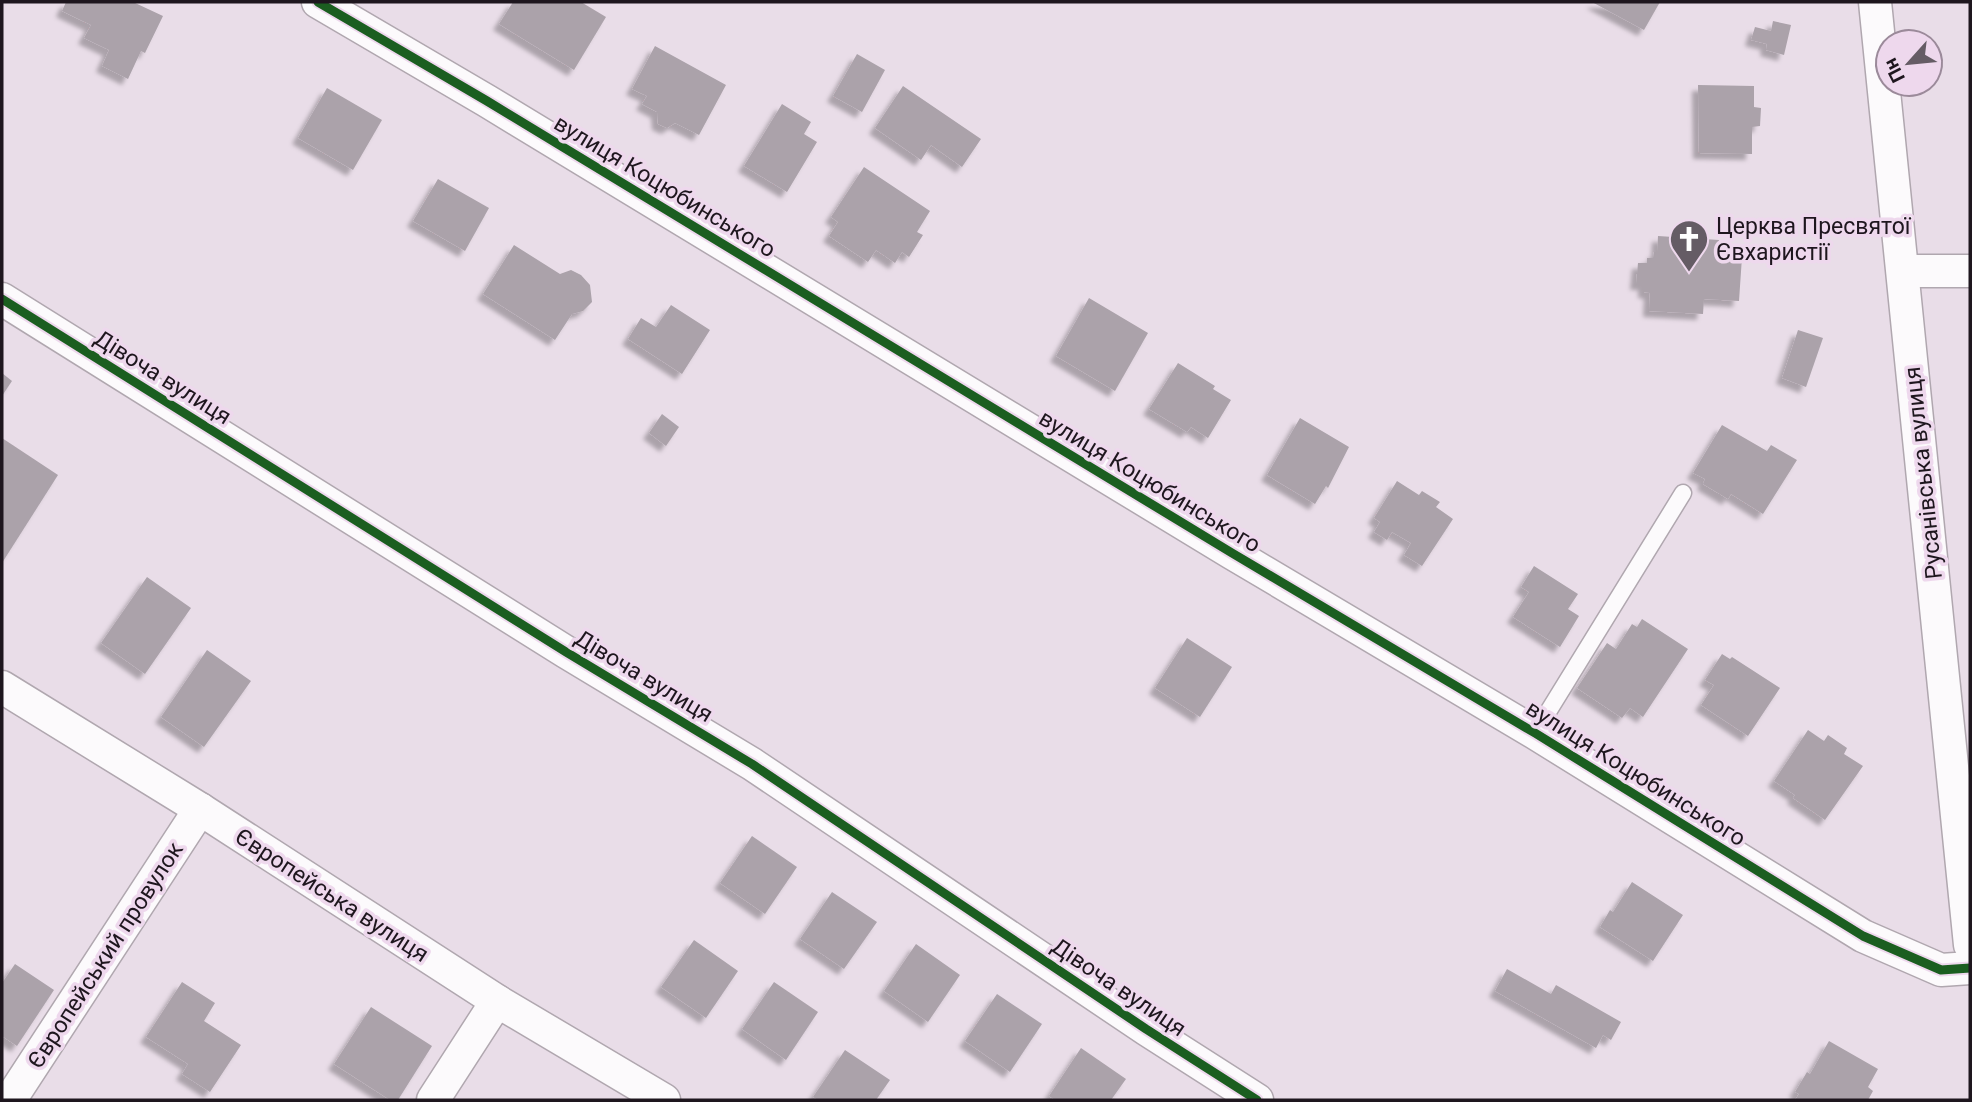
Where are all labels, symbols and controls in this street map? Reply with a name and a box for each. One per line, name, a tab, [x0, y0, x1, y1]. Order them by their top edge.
north arrow	[1874, 28, 1944, 98]
text: Пн	[1879, 54, 1910, 86]
street label: вулиця Коцюбинського	[549, 110, 780, 263]
place label: Церква Пресвятої Євхаристії	[1716, 213, 1912, 266]
church icon: Церква Пресвятої Євхаристії	[1668, 218, 1710, 273]
street label: Дівоча вулиця	[89, 325, 236, 430]
street label: Русанівська вулиця	[1899, 365, 1948, 581]
street label: вулиця Коцюбинського	[1034, 405, 1265, 558]
street label: Дівоча вулиця	[570, 625, 718, 728]
street label: вулиця Коцюбинського	[1521, 695, 1750, 852]
street label: Європейська вулиця	[230, 823, 433, 968]
street label: Європейський провулок	[22, 837, 189, 1073]
street label: Дівоча вулиця	[1046, 933, 1191, 1042]

